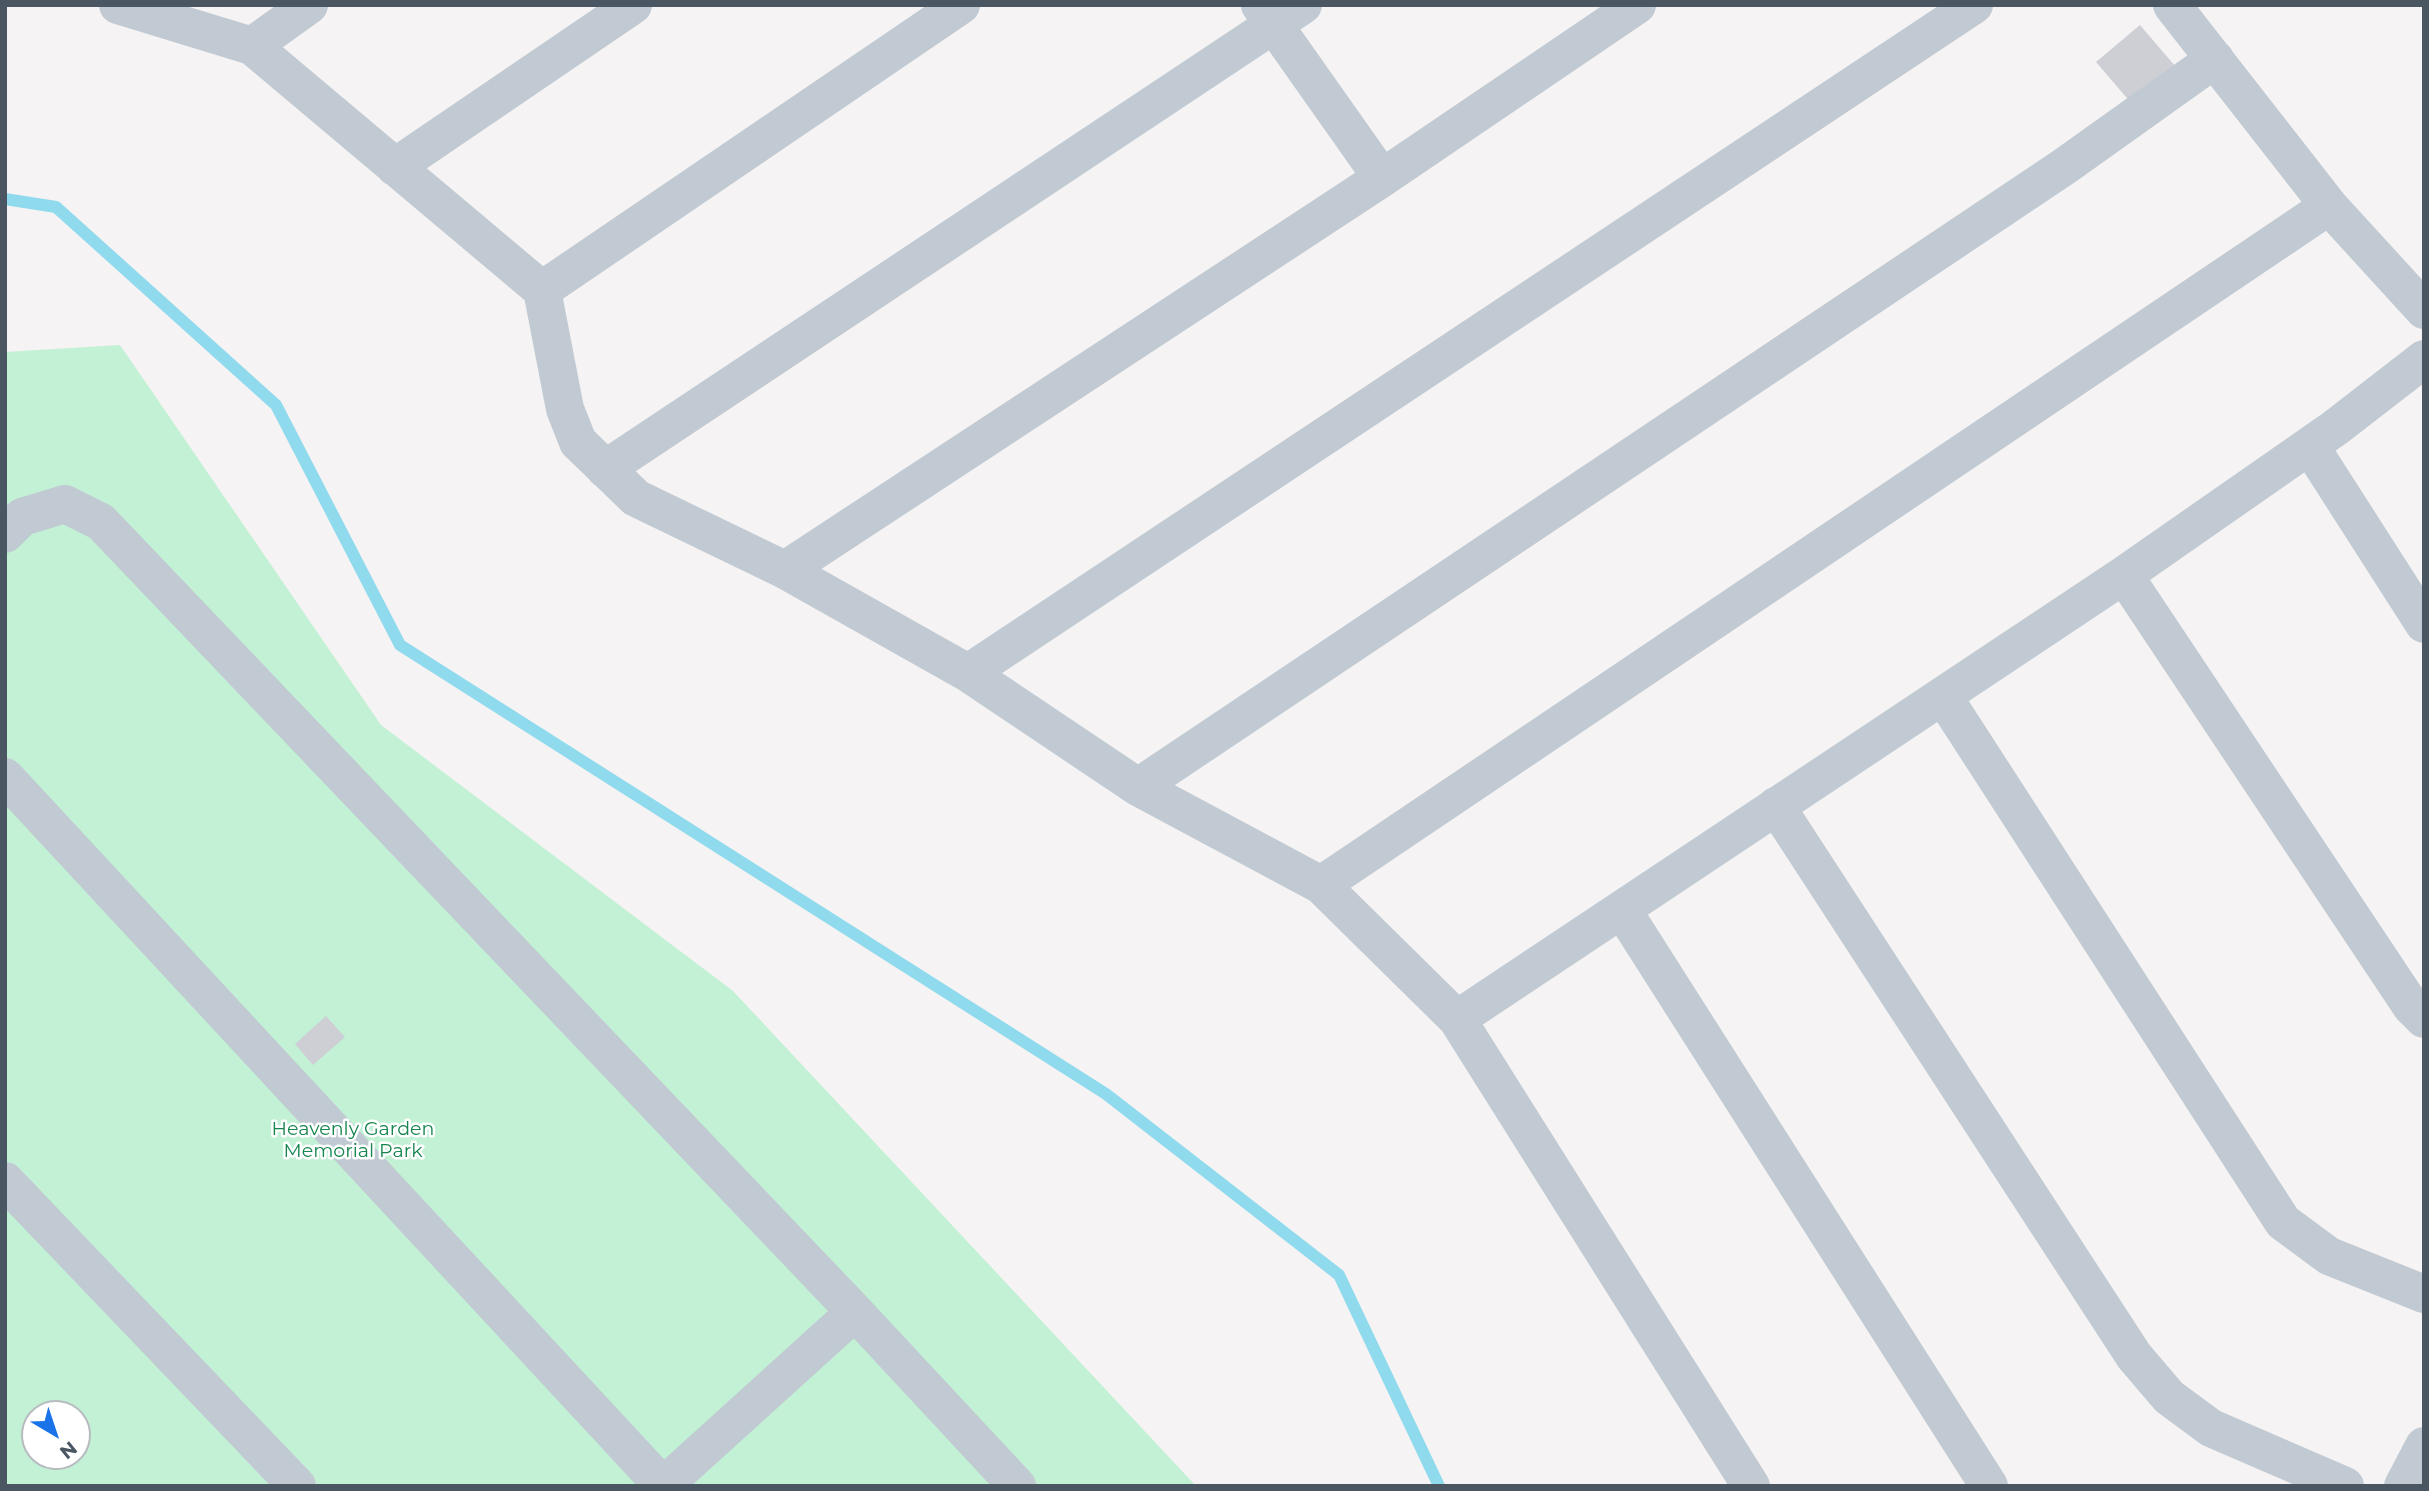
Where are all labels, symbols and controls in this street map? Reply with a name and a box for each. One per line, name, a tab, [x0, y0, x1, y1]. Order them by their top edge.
park label: Heavenly Garden Memorial Park	[272, 1118, 434, 1162]
north arrow	[21, 1400, 91, 1470]
text: N	[55, 1436, 81, 1464]

